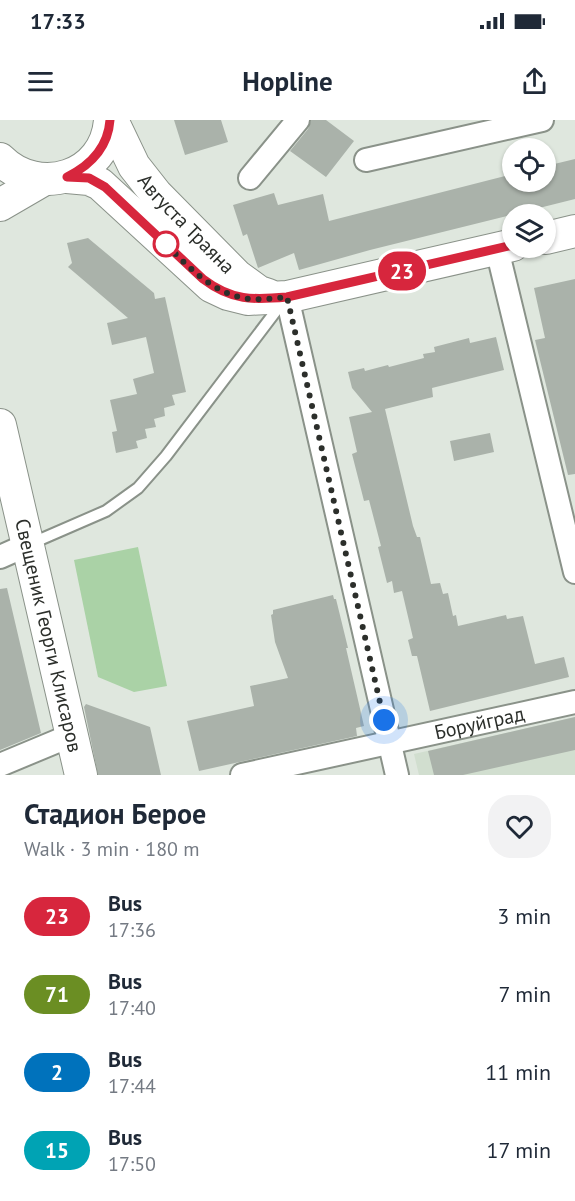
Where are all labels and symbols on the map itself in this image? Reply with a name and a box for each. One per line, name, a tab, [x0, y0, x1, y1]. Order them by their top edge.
street label: Августа Траяна	[132, 168, 241, 279]
unlabelled marker	[153, 231, 179, 257]
line badge: 23	[375, 252, 429, 290]
street label: Свещеник Георги Клисаров	[9, 516, 88, 755]
street label: Боруйград	[432, 700, 527, 745]
your location	[369, 705, 399, 735]

